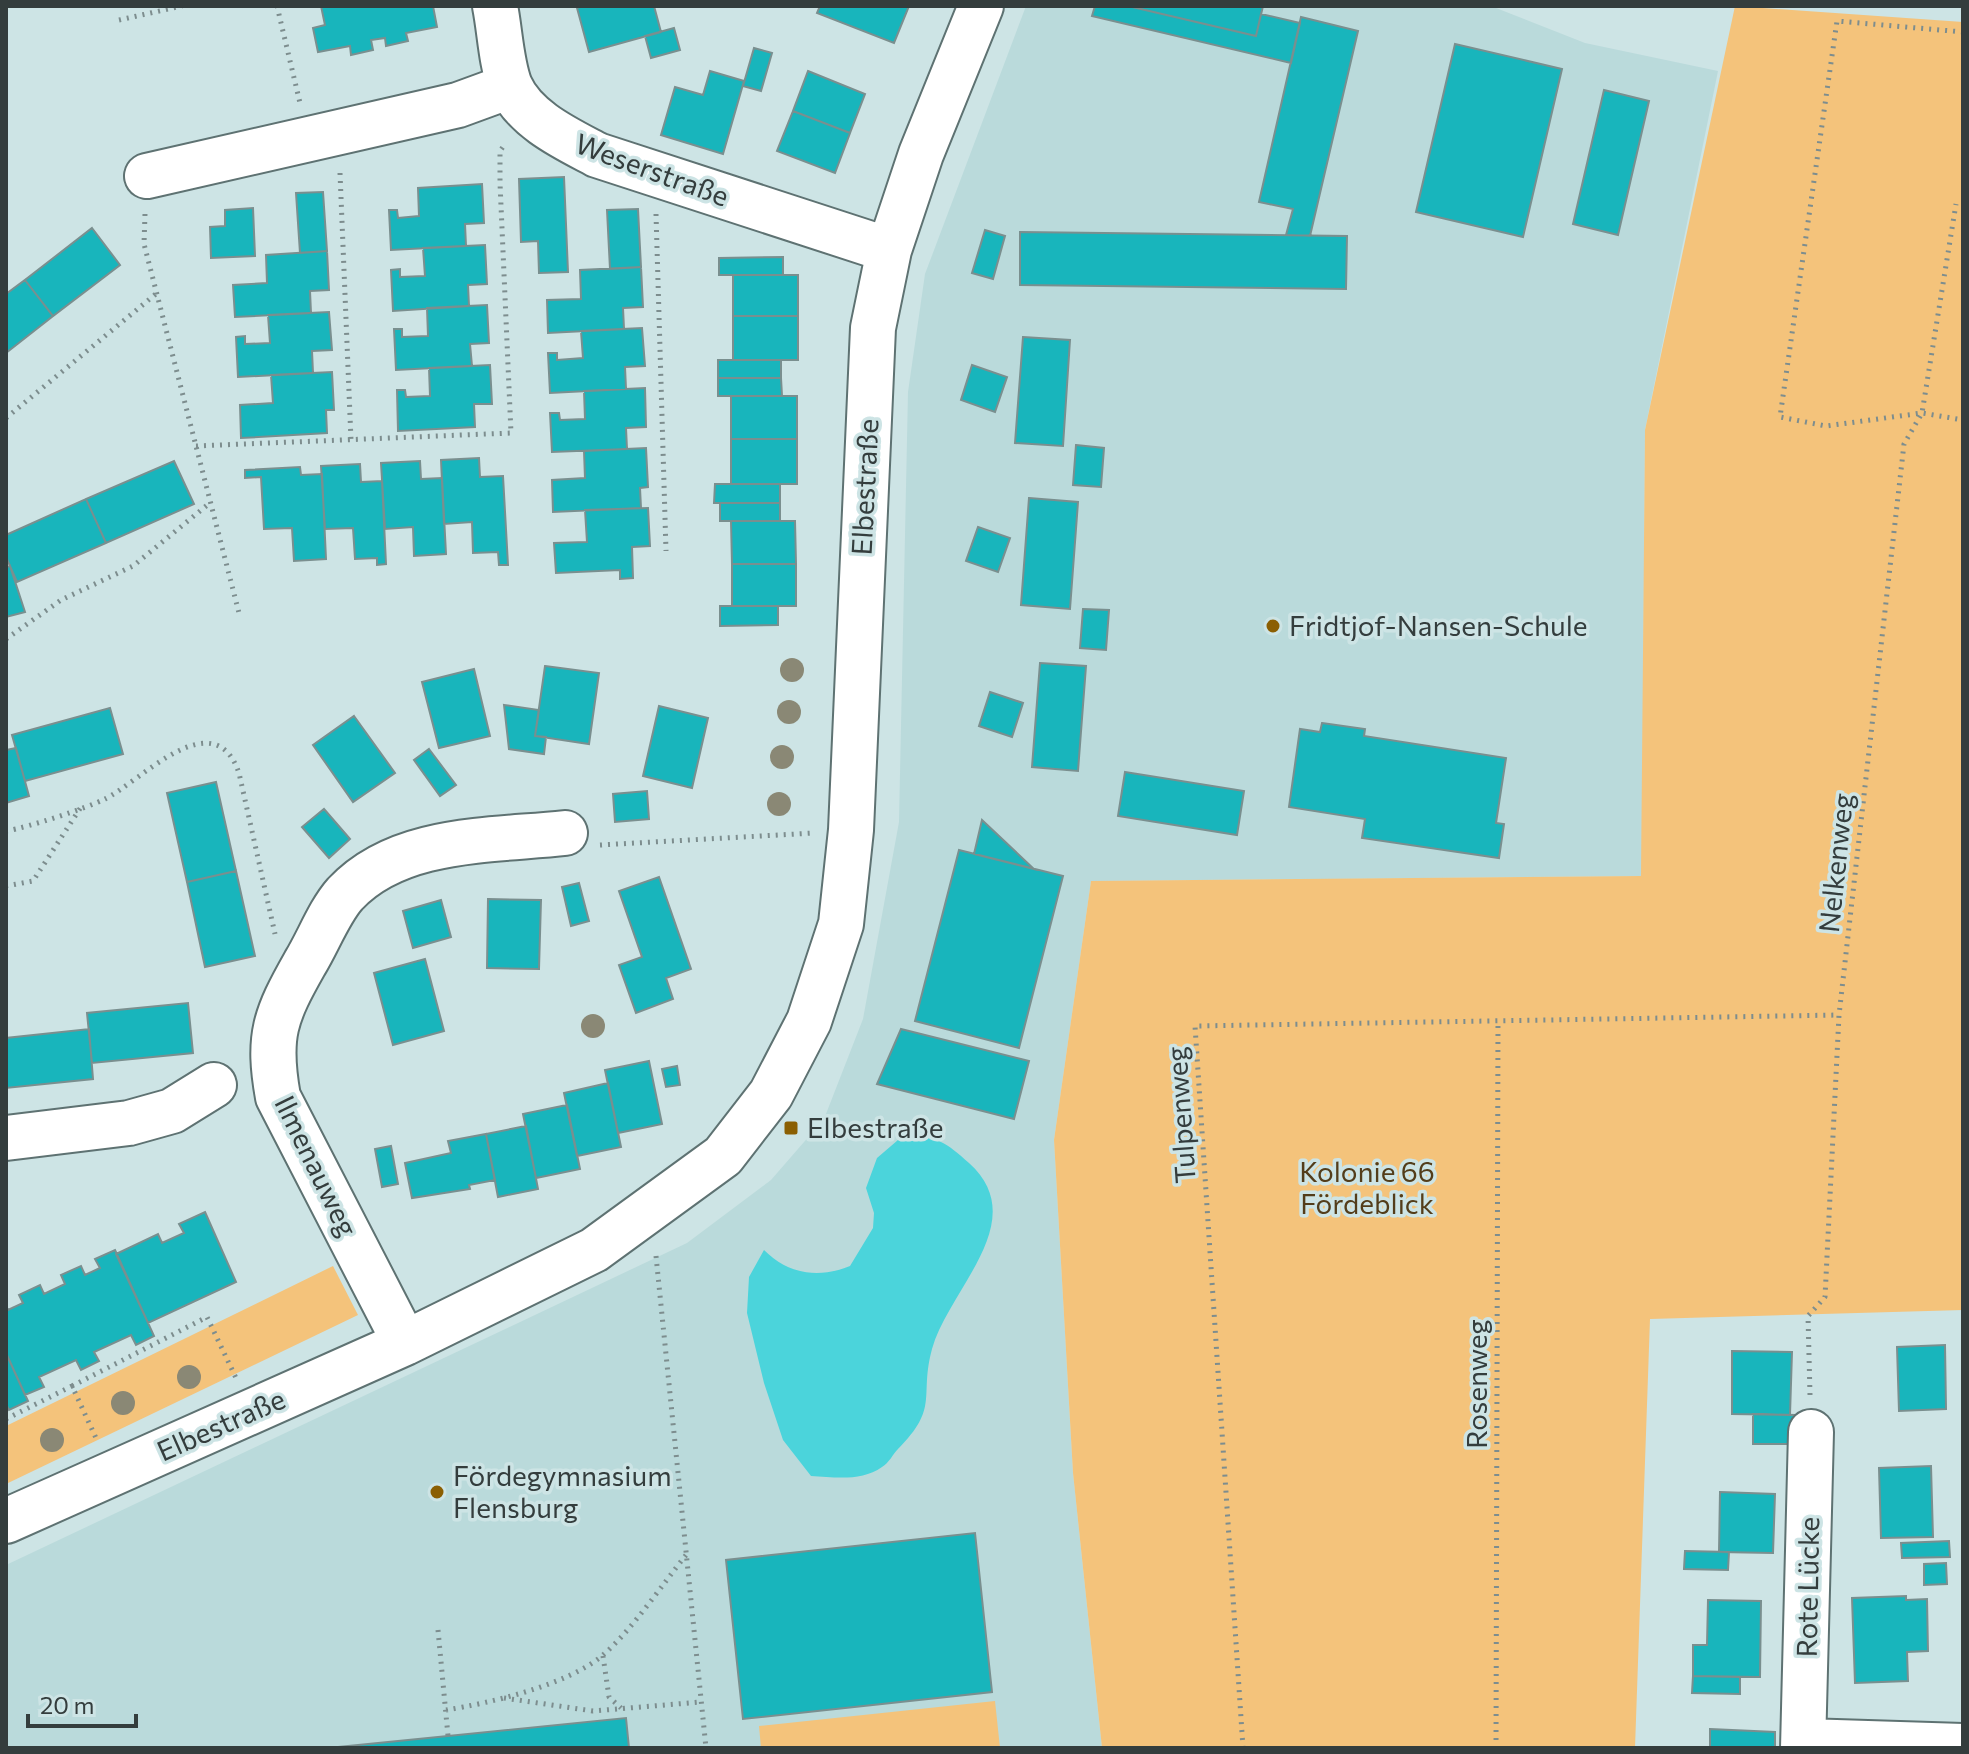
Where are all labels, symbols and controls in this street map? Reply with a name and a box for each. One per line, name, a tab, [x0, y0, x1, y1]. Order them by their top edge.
street label: Weserstraße	[571, 126, 734, 213]
street label: Elbestraße	[843, 418, 885, 556]
place label: Fridtjof-Nansen-Schule	[1289, 608, 1588, 642]
marker: Fridtjof-Nansen-Schule	[1264, 617, 1282, 635]
street label: Nelkenweg	[1811, 792, 1859, 934]
street label: Tulpenweg	[1158, 1045, 1202, 1185]
street label: Ilmenauweg	[268, 1090, 366, 1241]
place label: Elbestraße	[807, 1110, 944, 1144]
marker: Elbestraße	[782, 1119, 800, 1137]
park label: Kolonie 66 Fördeblick	[1299, 1154, 1435, 1220]
street label: Rosenweg	[1459, 1319, 1493, 1449]
street label: Elbestraße	[151, 1381, 290, 1467]
place label: Fördegymnasium Flensburg	[453, 1458, 672, 1524]
marker: Fördegymnasium Flensburg	[428, 1483, 446, 1501]
street label: Rote Lücke	[1789, 1516, 1825, 1658]
scale bar	[28, 1678, 136, 1728]
text: 20 m	[40, 1690, 94, 1719]

